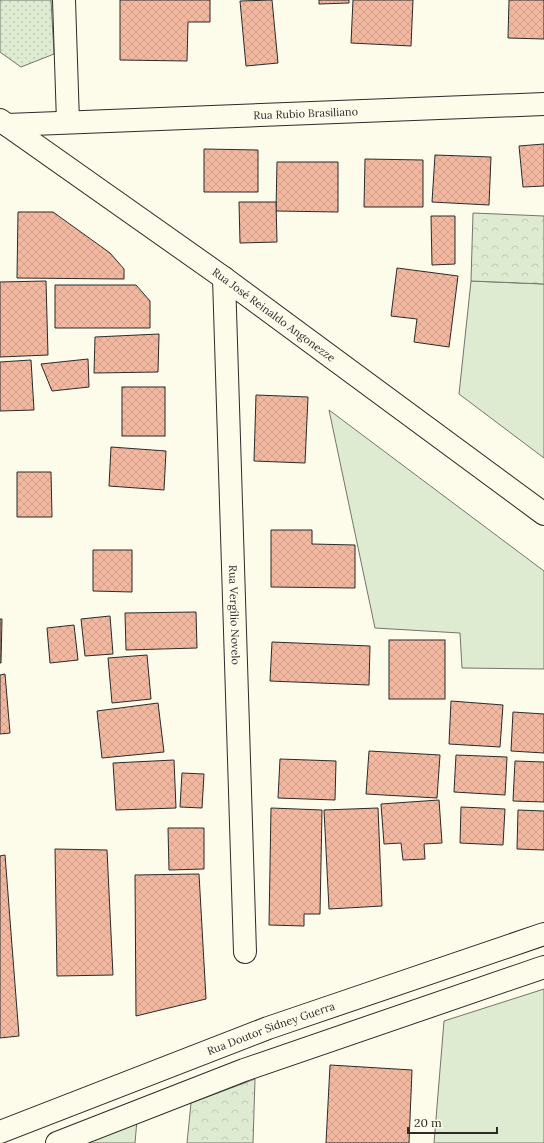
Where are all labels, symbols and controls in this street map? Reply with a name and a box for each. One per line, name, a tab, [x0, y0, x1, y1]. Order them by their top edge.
street label: Rua Rubio Brasiliano	[253, 104, 358, 122]
street label: Rua José Reinaldo Angonezze	[209, 265, 338, 365]
street label: Rua Vergílio Novelo	[226, 565, 243, 665]
street label: Rua Doutor Sidney Guerra	[205, 999, 337, 1058]
scale bar	[408, 1109, 497, 1135]
text: 20 m	[414, 1115, 442, 1130]

